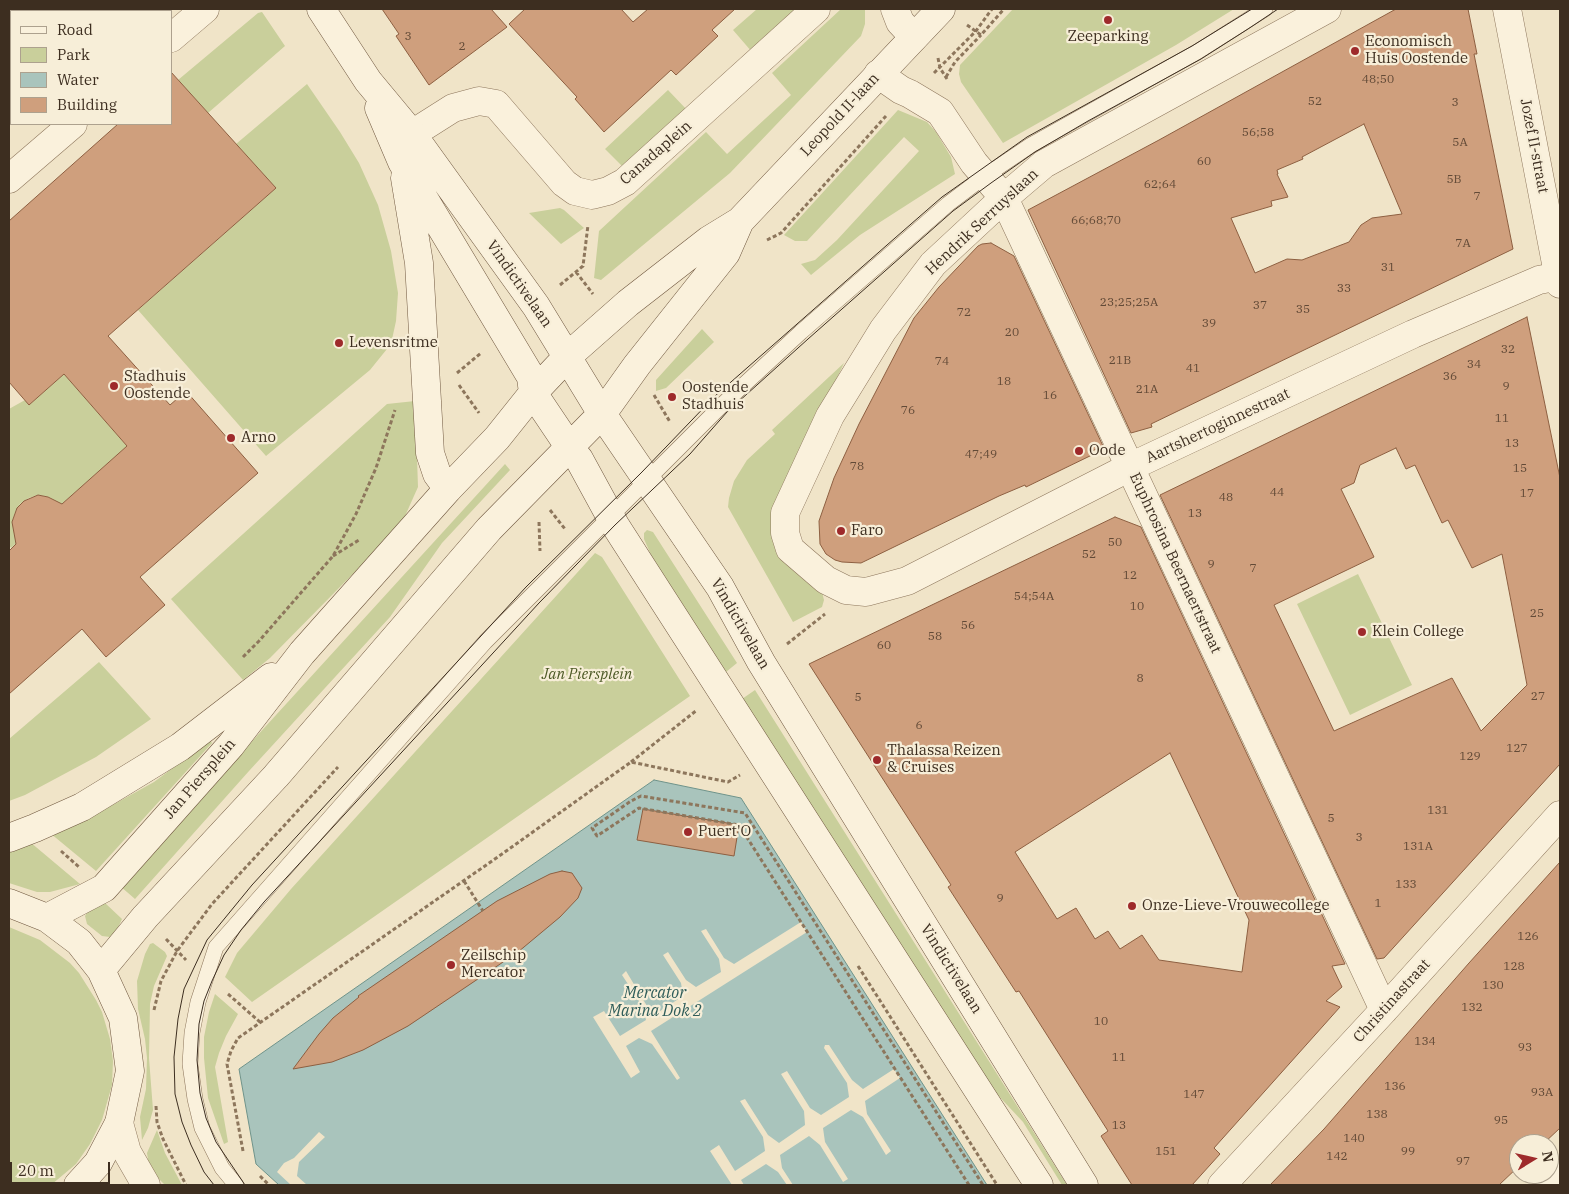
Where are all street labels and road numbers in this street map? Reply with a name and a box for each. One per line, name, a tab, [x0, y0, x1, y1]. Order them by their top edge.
street label: Leopold II-laan	[797, 70, 883, 160]
street label: Jozef II-straat	[1516, 97, 1552, 195]
street label: Canadaplein	[617, 117, 695, 189]
street label: Hendrik Serruyslaan	[922, 165, 1042, 279]
street label: Vindictivelaan	[482, 237, 556, 331]
street label: Aartshertoginnestraat	[1143, 385, 1293, 467]
street label: Euphrosina Beernaertstraat	[1125, 470, 1225, 656]
street label: Vindictivelaan	[707, 575, 773, 673]
street label: Jan Piersplein	[160, 735, 240, 823]
street label: Vindictivelaan	[916, 921, 986, 1017]
street label: Christinastraat	[1350, 956, 1434, 1046]

